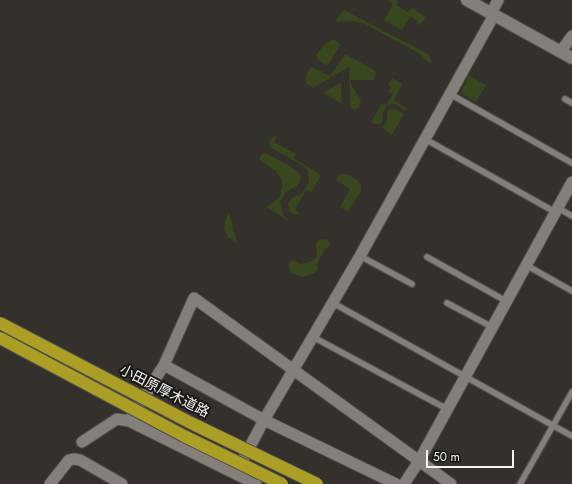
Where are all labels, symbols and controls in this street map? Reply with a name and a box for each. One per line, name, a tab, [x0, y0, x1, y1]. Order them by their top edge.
street label: 小田原厚木道路	[117, 362, 211, 422]
scale bar	[428, 442, 516, 468]
text: 50 m	[433, 448, 460, 466]

